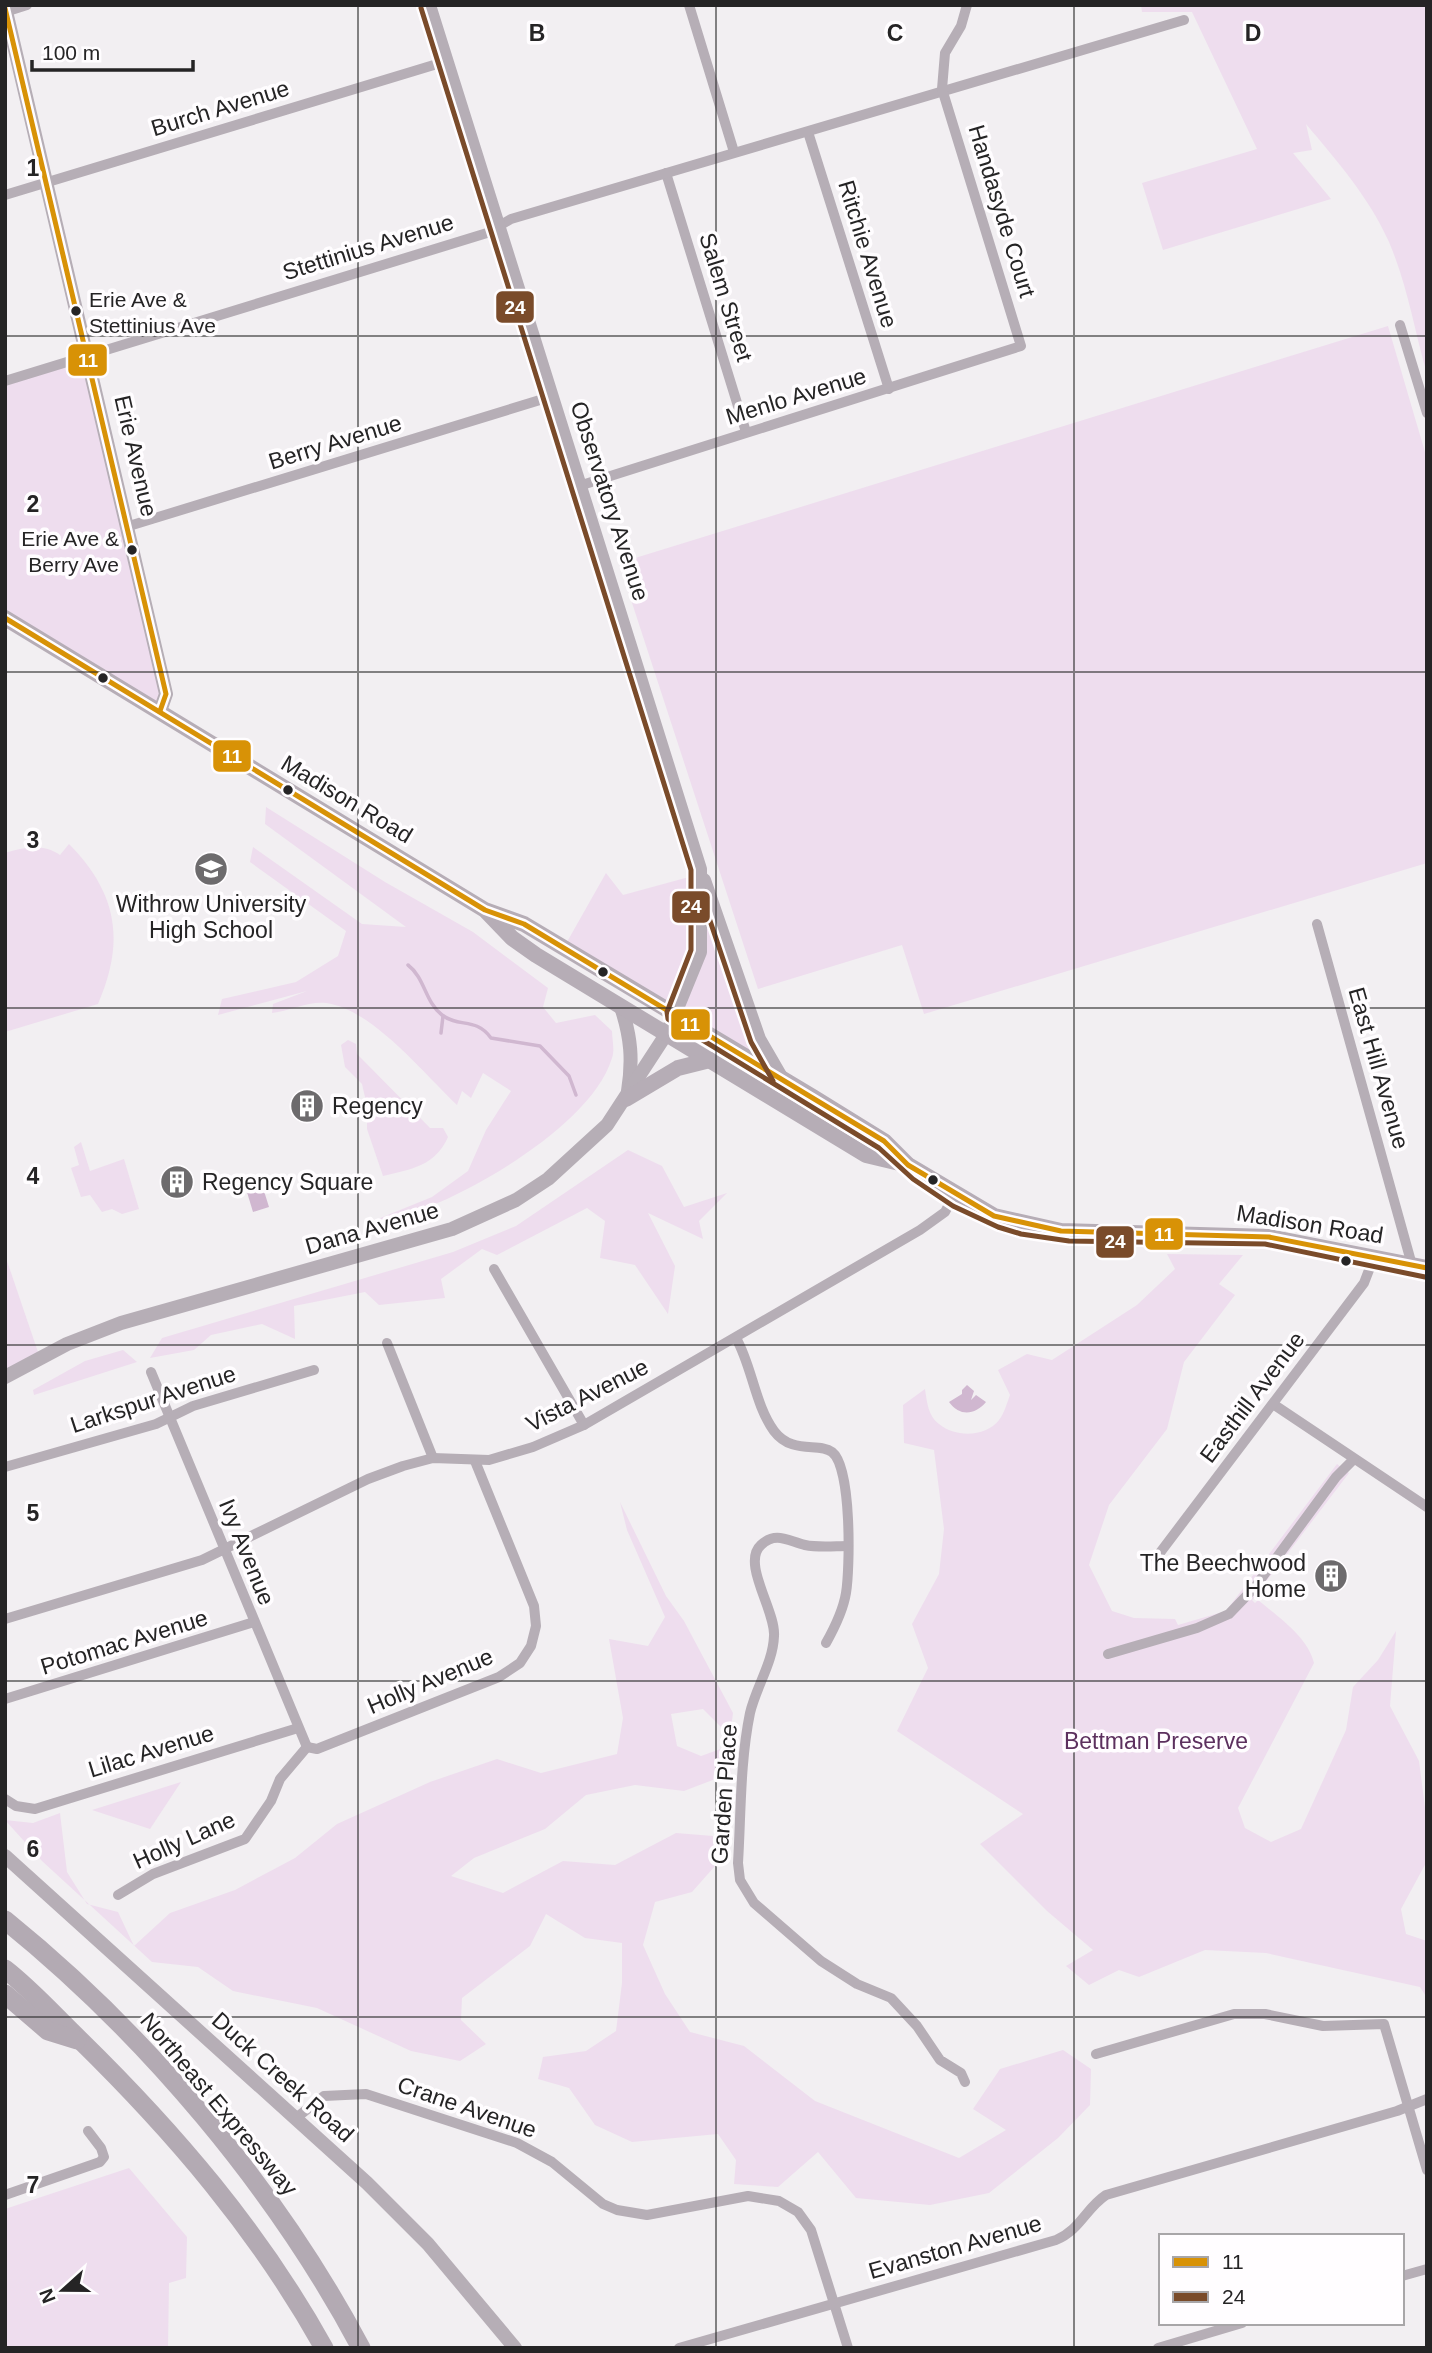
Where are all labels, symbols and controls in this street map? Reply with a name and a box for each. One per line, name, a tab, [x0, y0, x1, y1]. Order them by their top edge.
text: B	[529, 20, 545, 46]
text: C	[887, 20, 903, 46]
text: D	[1245, 20, 1261, 46]
scale bar	[32, 28, 192, 72]
text: 100 m	[42, 41, 100, 64]
street label: Burch Avenue	[148, 75, 292, 141]
street label: Handasyde Court	[963, 122, 1041, 301]
text: 1	[27, 155, 40, 181]
street label: Ritchie Avenue	[833, 177, 903, 331]
street label: Stettinius Avenue	[279, 209, 457, 285]
street label: Salem Street	[694, 230, 758, 365]
place label: Erie Ave & Stettinius Ave	[89, 288, 216, 337]
line badge: 24	[495, 290, 535, 324]
text: 24	[504, 297, 526, 318]
marker: Erie Ave & Stettinius Ave	[69, 304, 83, 318]
line badge: 11	[67, 343, 108, 377]
text: 11	[78, 350, 98, 371]
street label: Menlo Avenue	[723, 362, 869, 430]
street label: Erie Avenue	[109, 393, 163, 519]
street label: Observatory Avenue	[566, 398, 654, 604]
street label: Berry Avenue	[265, 409, 405, 475]
text: 2	[27, 491, 39, 517]
place label: Erie Ave & Berry Ave	[21, 527, 119, 576]
marker: Erie Ave & Berry Ave	[125, 543, 139, 557]
unlabelled marker	[96, 671, 110, 685]
line badge: 11	[212, 739, 252, 773]
text: 11	[222, 746, 242, 767]
street label: Madison Road	[277, 750, 417, 848]
unlabelled marker	[281, 783, 295, 797]
text: 3	[27, 827, 39, 853]
school or university icon: Withrow University High School	[192, 850, 230, 888]
line badge: 24	[671, 890, 711, 924]
place label: Withrow University High School	[116, 891, 307, 943]
text: 24	[680, 896, 702, 917]
unlabelled marker	[596, 965, 610, 979]
street label: East Hill Avenue	[1343, 984, 1415, 1152]
line badge: 11	[670, 1008, 711, 1041]
text: 11	[680, 1014, 700, 1035]
building icon: Regency	[288, 1087, 326, 1125]
place label: Regency	[332, 1093, 423, 1119]
text: 4	[27, 1163, 40, 1189]
building icon: Regency Square	[158, 1163, 196, 1201]
place label: Regency Square	[202, 1169, 373, 1195]
unlabelled marker	[926, 1173, 940, 1187]
street label: Dana Avenue	[302, 1197, 442, 1259]
street label: Madison Road	[1235, 1200, 1385, 1248]
line badge: 11	[1144, 1217, 1184, 1251]
text: 11	[1154, 1224, 1174, 1245]
line badge: 24	[1095, 1225, 1135, 1259]
text: 24	[1104, 1231, 1126, 1252]
unlabelled marker	[1339, 1254, 1353, 1268]
street label: Easthill Avenue	[1194, 1327, 1310, 1467]
street label: Vista Avenue	[522, 1353, 652, 1437]
street label: Larkspur Avenue	[67, 1360, 239, 1438]
street label: Ivy Avenue	[214, 1495, 280, 1609]
text: 5	[27, 1500, 40, 1526]
place label: The Beechwood Home	[1140, 1550, 1306, 1602]
building icon: The Beechwood Home	[1312, 1557, 1350, 1595]
street label: Potomac Avenue	[37, 1604, 211, 1680]
street label: Holly Avenue	[363, 1643, 497, 1719]
street label: Lilac Avenue	[85, 1720, 217, 1782]
street label: Garden Place	[706, 1723, 742, 1865]
park label: Bettman Preserve	[1064, 1728, 1248, 1754]
street label: Holly Lane	[129, 1806, 239, 1874]
text: 6	[27, 1836, 39, 1862]
street label: Duck Creek Road	[207, 2007, 359, 2147]
street label: Northeast Expressway	[135, 2008, 303, 2201]
street label: Crane Avenue	[394, 2071, 540, 2143]
text: 7	[27, 2172, 39, 2198]
street label: Evanston Avenue	[866, 2210, 1044, 2284]
legend	[1159, 2234, 1404, 2325]
text: 11	[1222, 2250, 1244, 2273]
north arrow	[28, 2255, 98, 2325]
text: 24	[1222, 2285, 1246, 2308]
text: N	[35, 2286, 60, 2306]

